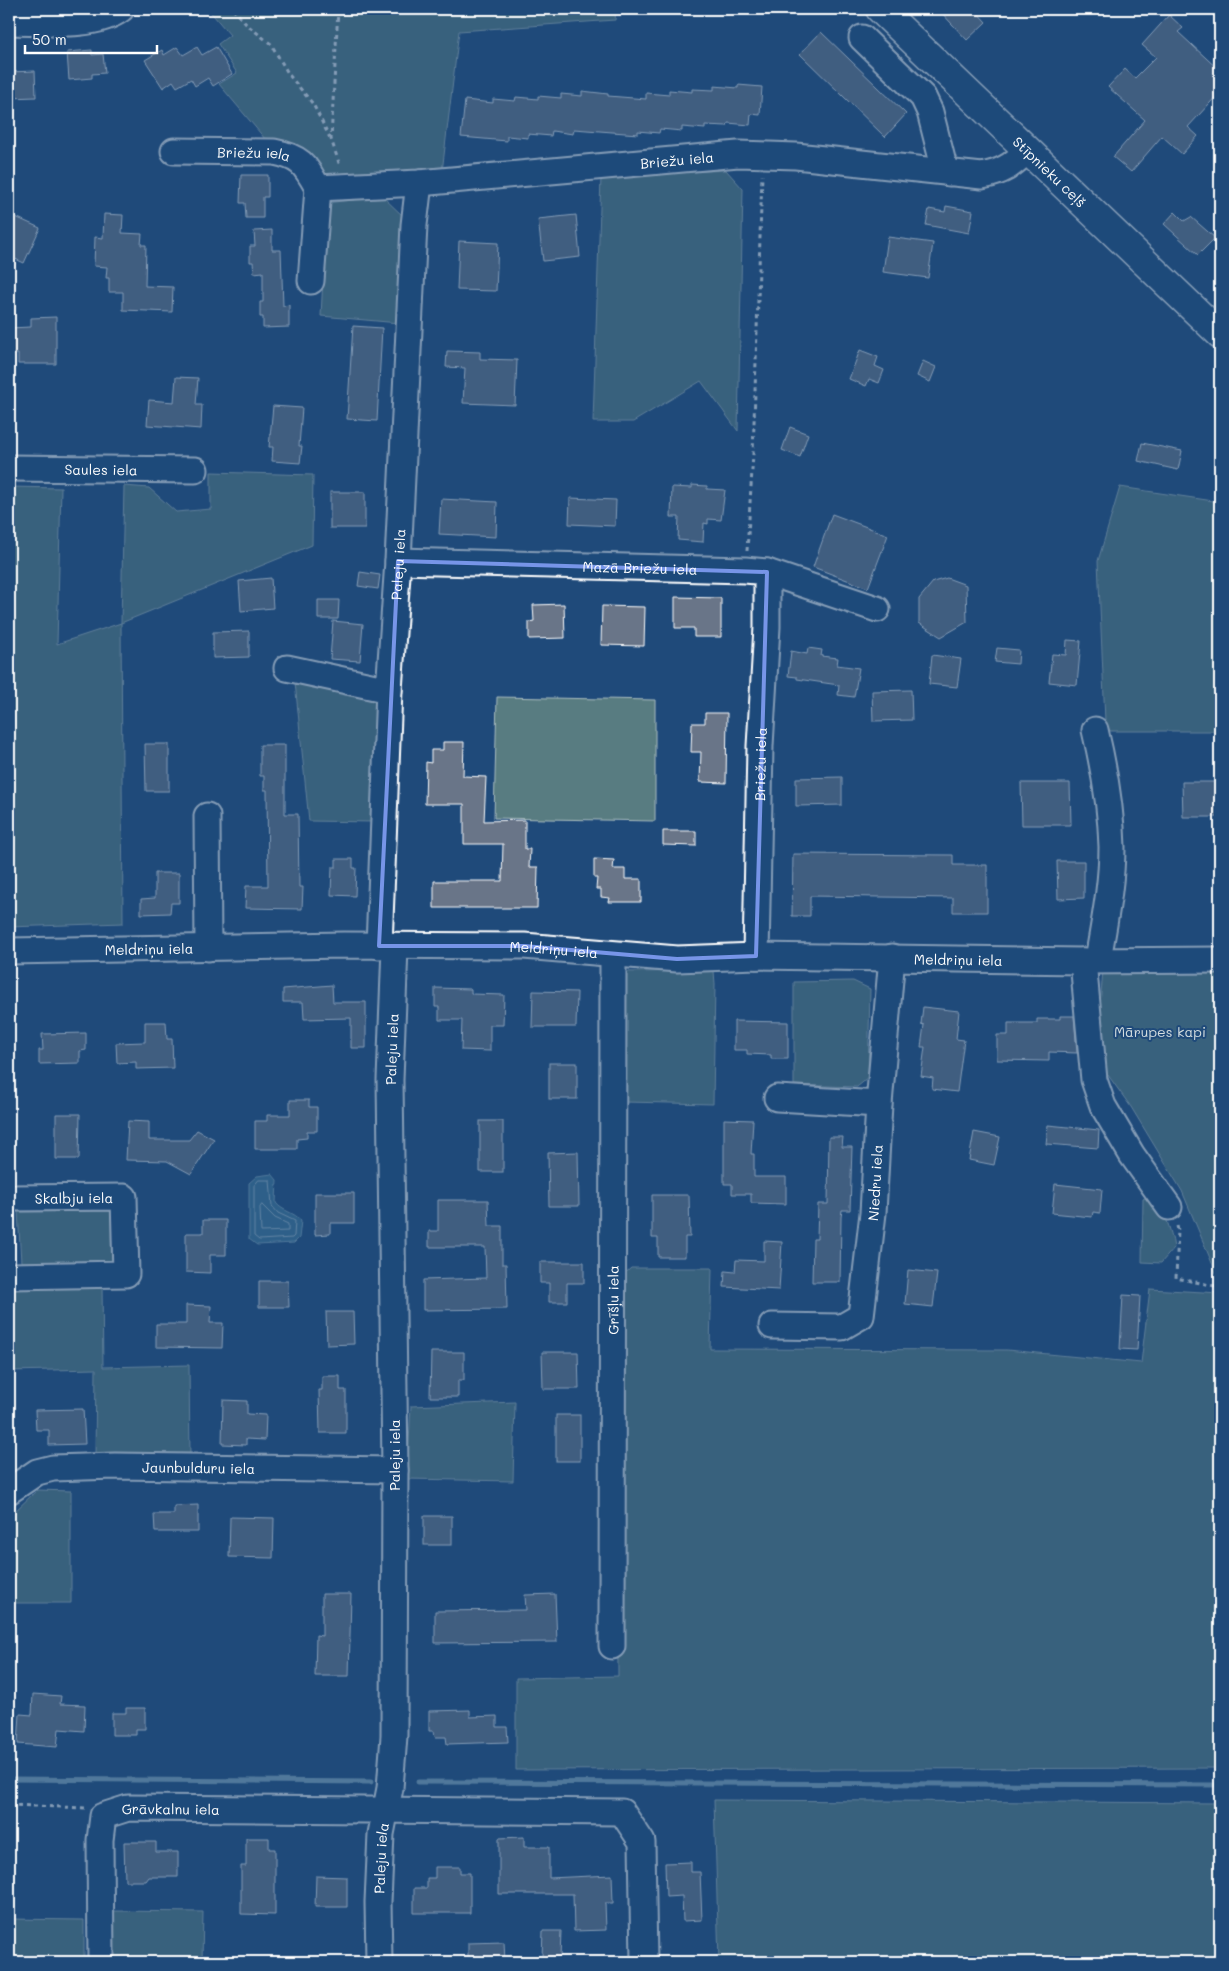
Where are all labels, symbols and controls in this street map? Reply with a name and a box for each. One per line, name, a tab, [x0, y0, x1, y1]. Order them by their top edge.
scale bar	[25, 22, 158, 54]
text: 50 m	[32, 29, 67, 49]
street label: Stīpnieku ceļš	[1009, 132, 1091, 211]
street label: Briežu iela	[217, 142, 293, 165]
street label: Briežu iela	[639, 147, 715, 172]
street label: Saules iela	[64, 459, 138, 479]
street label: Paleju iela	[386, 528, 409, 601]
street label: Mazā Briežu iela	[582, 556, 698, 578]
street label: Briežu iela	[749, 727, 771, 801]
street label: Meldriņu iela	[510, 936, 599, 962]
street label: Meldriņu iela	[104, 938, 193, 959]
street label: Meldriņu iela	[914, 949, 1003, 969]
street label: Paleju iela	[380, 1013, 402, 1085]
park label: Mārupes kapi	[1114, 1022, 1206, 1041]
street label: Niedru iela	[863, 1144, 886, 1222]
street label: Skalbju iela	[35, 1188, 113, 1207]
street label: Grīšļu iela	[603, 1265, 622, 1335]
street label: Paleju iela	[385, 1419, 404, 1491]
street label: Jaunbulduru iela	[142, 1457, 255, 1478]
street label: Grāvkalnu iela	[119, 1798, 220, 1819]
street label: Paleju iela	[369, 1821, 393, 1894]

